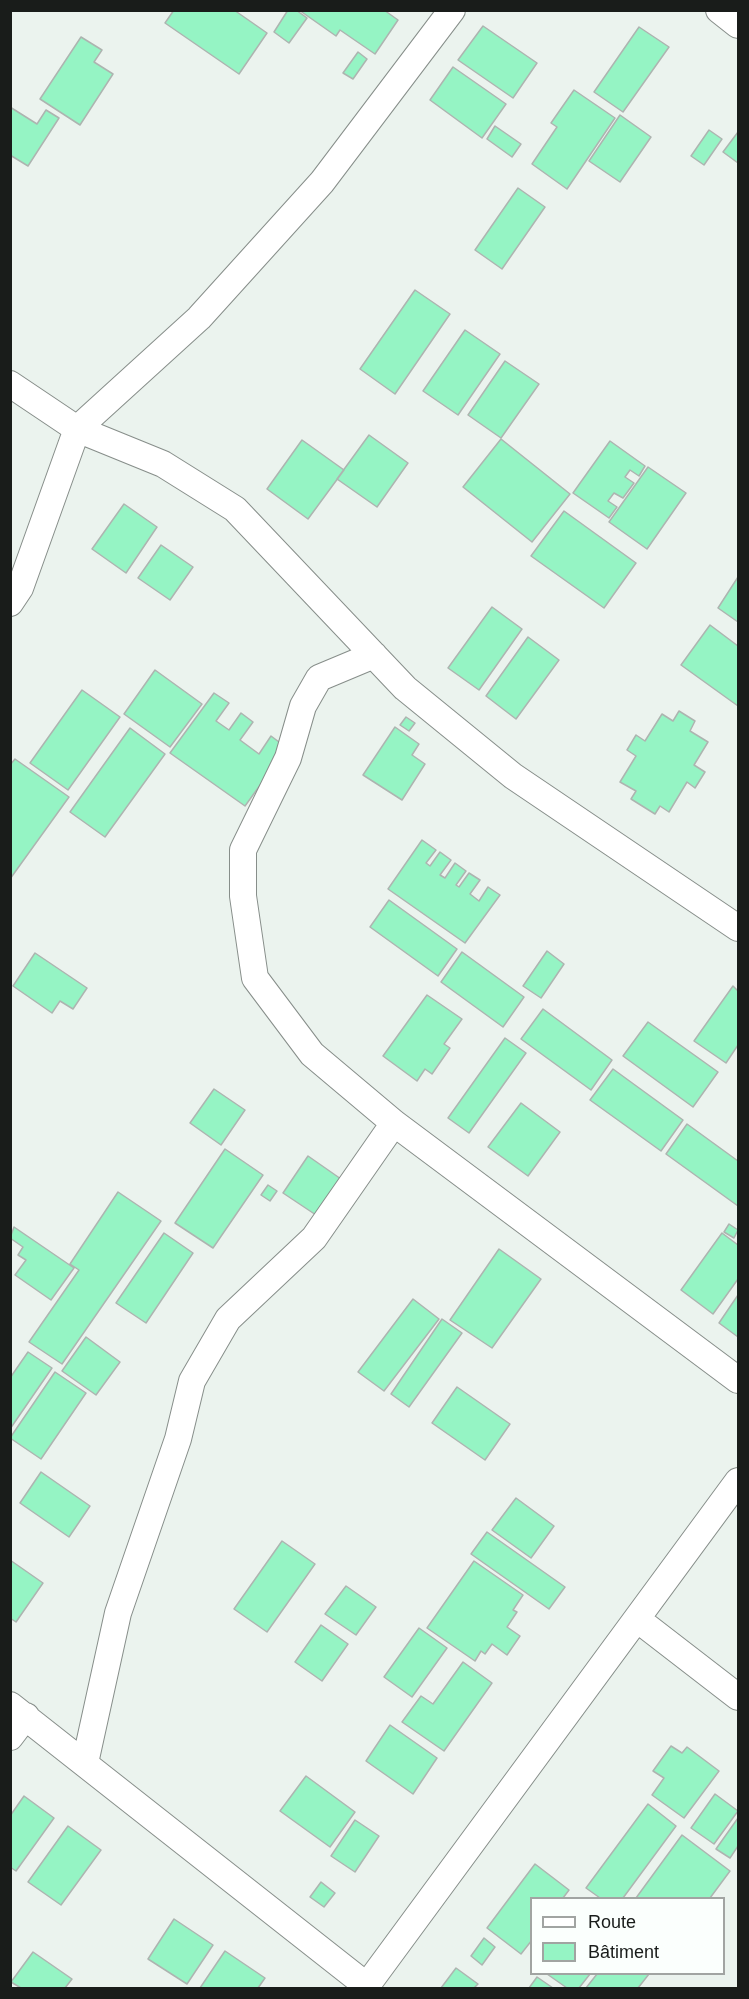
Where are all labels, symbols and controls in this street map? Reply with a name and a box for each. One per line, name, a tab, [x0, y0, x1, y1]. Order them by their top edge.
legend	[530, 1897, 725, 1975]
text: Route	[588, 1912, 636, 1932]
text: Bâtiment	[588, 1942, 659, 1962]

